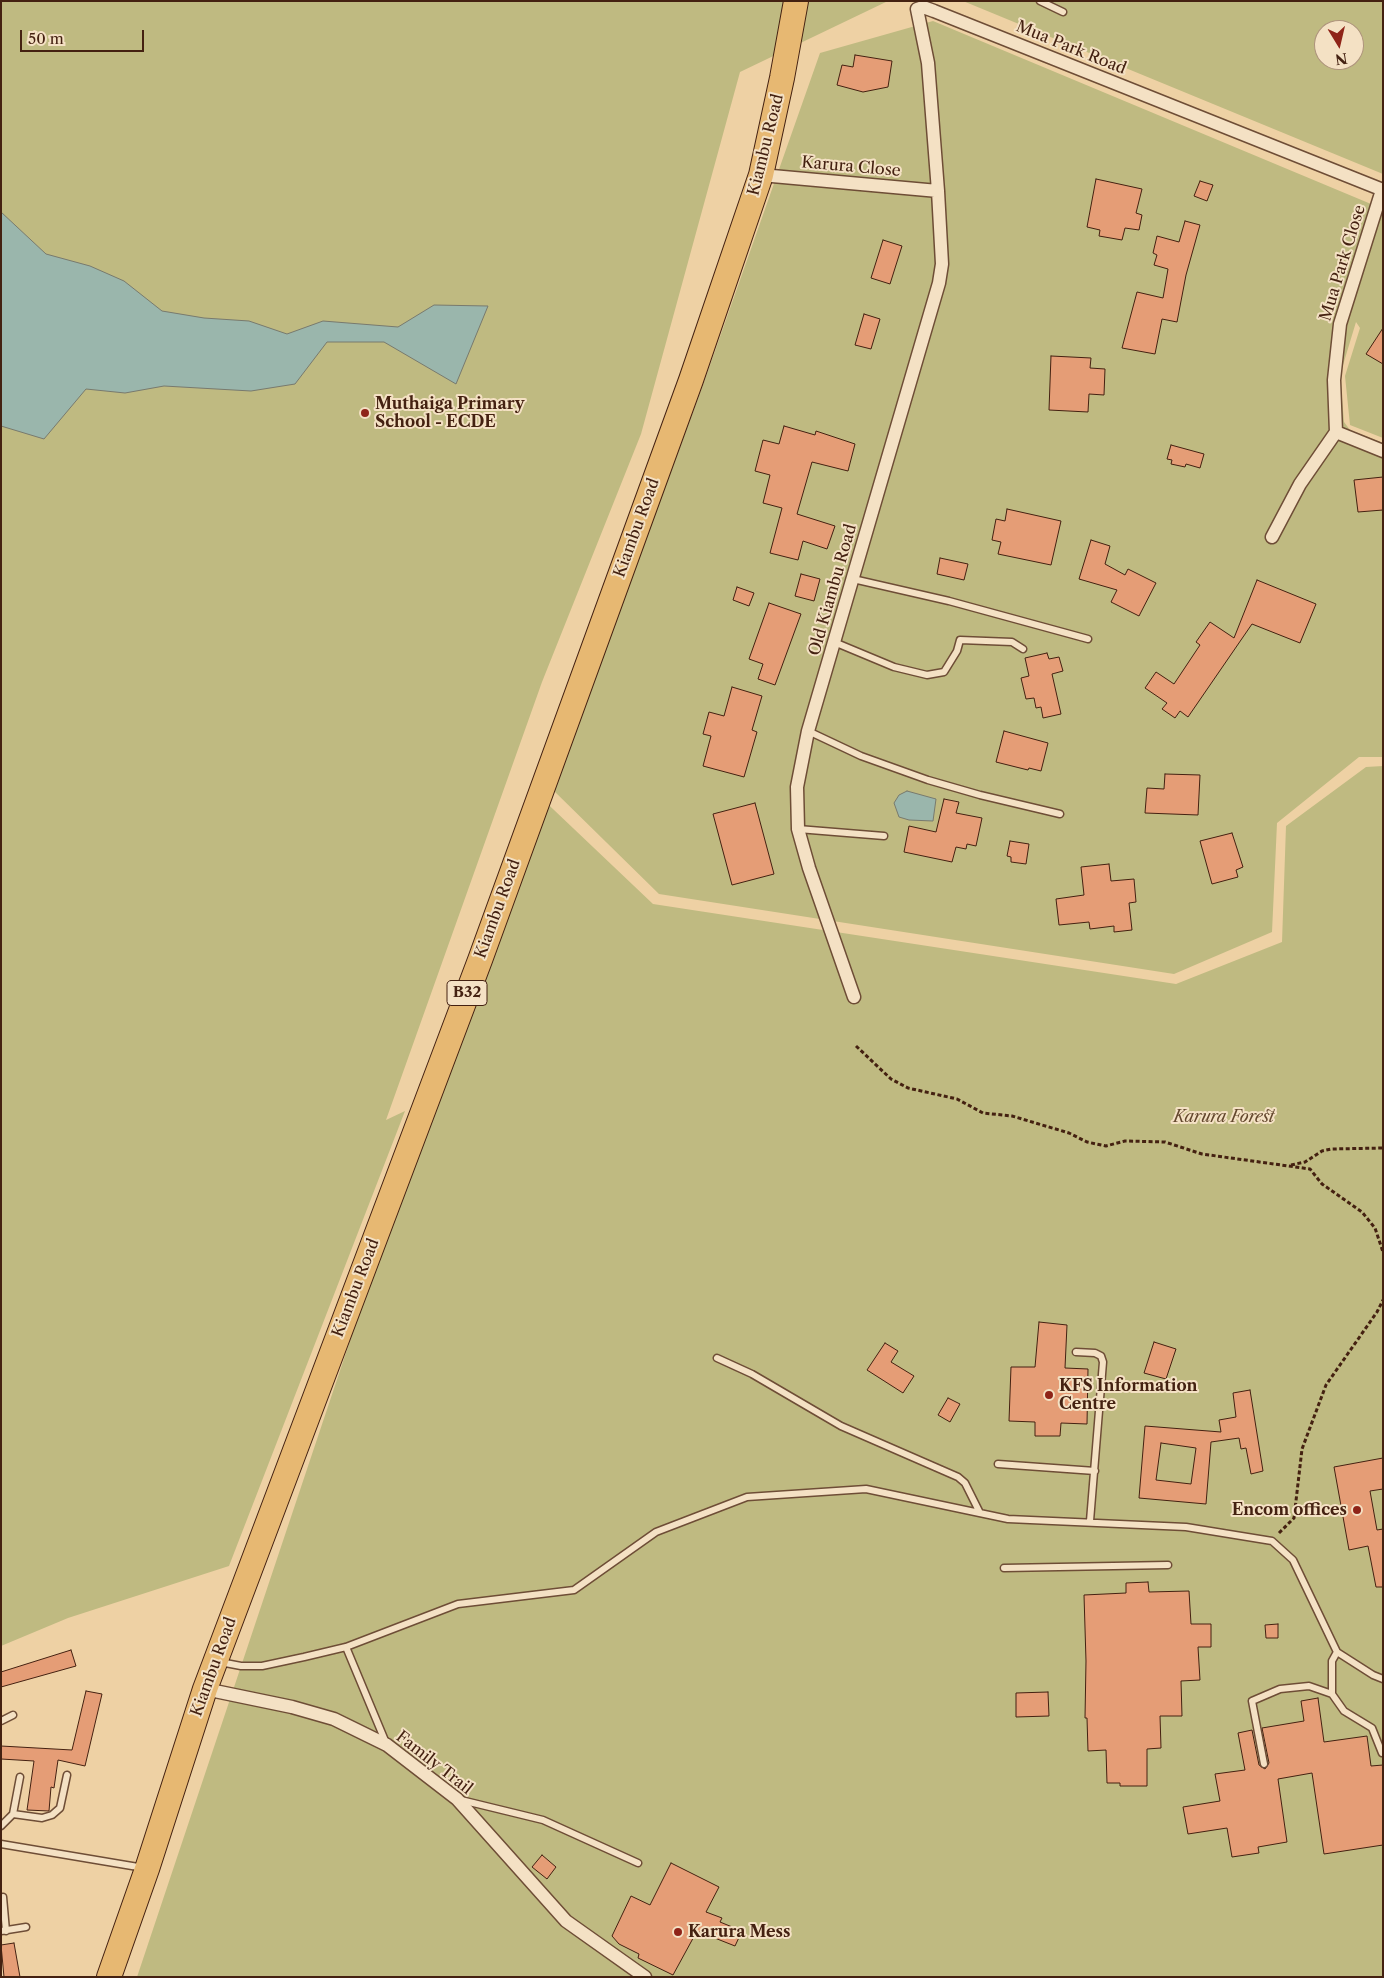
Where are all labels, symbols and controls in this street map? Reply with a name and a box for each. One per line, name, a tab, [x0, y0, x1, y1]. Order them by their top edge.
street label: Mua Park Road	[1013, 17, 1129, 79]
scale bar	[22, 20, 146, 52]
north arrow	[1314, 20, 1364, 70]
text: 50 m	[28, 29, 64, 48]
text: N	[1334, 49, 1349, 69]
street label: Kiambu Road	[744, 92, 788, 198]
street label: Karura Close	[801, 153, 901, 181]
street label: Mua Park Close	[1316, 203, 1370, 323]
place label: Muthaiga Primary School - ECDE	[375, 394, 524, 432]
marker: Muthaiga Primary School - ECDE	[359, 407, 371, 419]
street label: Kiambu Road	[610, 476, 664, 580]
street label: Old Kiambu Road	[805, 522, 861, 658]
street label: Kiambu Road	[471, 857, 525, 961]
road number: B32	[447, 980, 487, 1006]
park label: Karura Forest	[1174, 1107, 1274, 1127]
street label: Kiambu Road	[328, 1236, 384, 1340]
place label: KFS Information Centre	[1059, 1376, 1198, 1414]
marker: KFS Information Centre	[1043, 1389, 1055, 1401]
place label: Encom offices	[1232, 1500, 1347, 1520]
marker: Encom offices	[1351, 1504, 1363, 1516]
street label: Kiambu Road	[187, 1615, 241, 1719]
street label: Family Trail	[392, 1727, 476, 1799]
place label: Karura Mess	[688, 1922, 790, 1942]
marker: Karura Mess	[672, 1926, 684, 1938]

